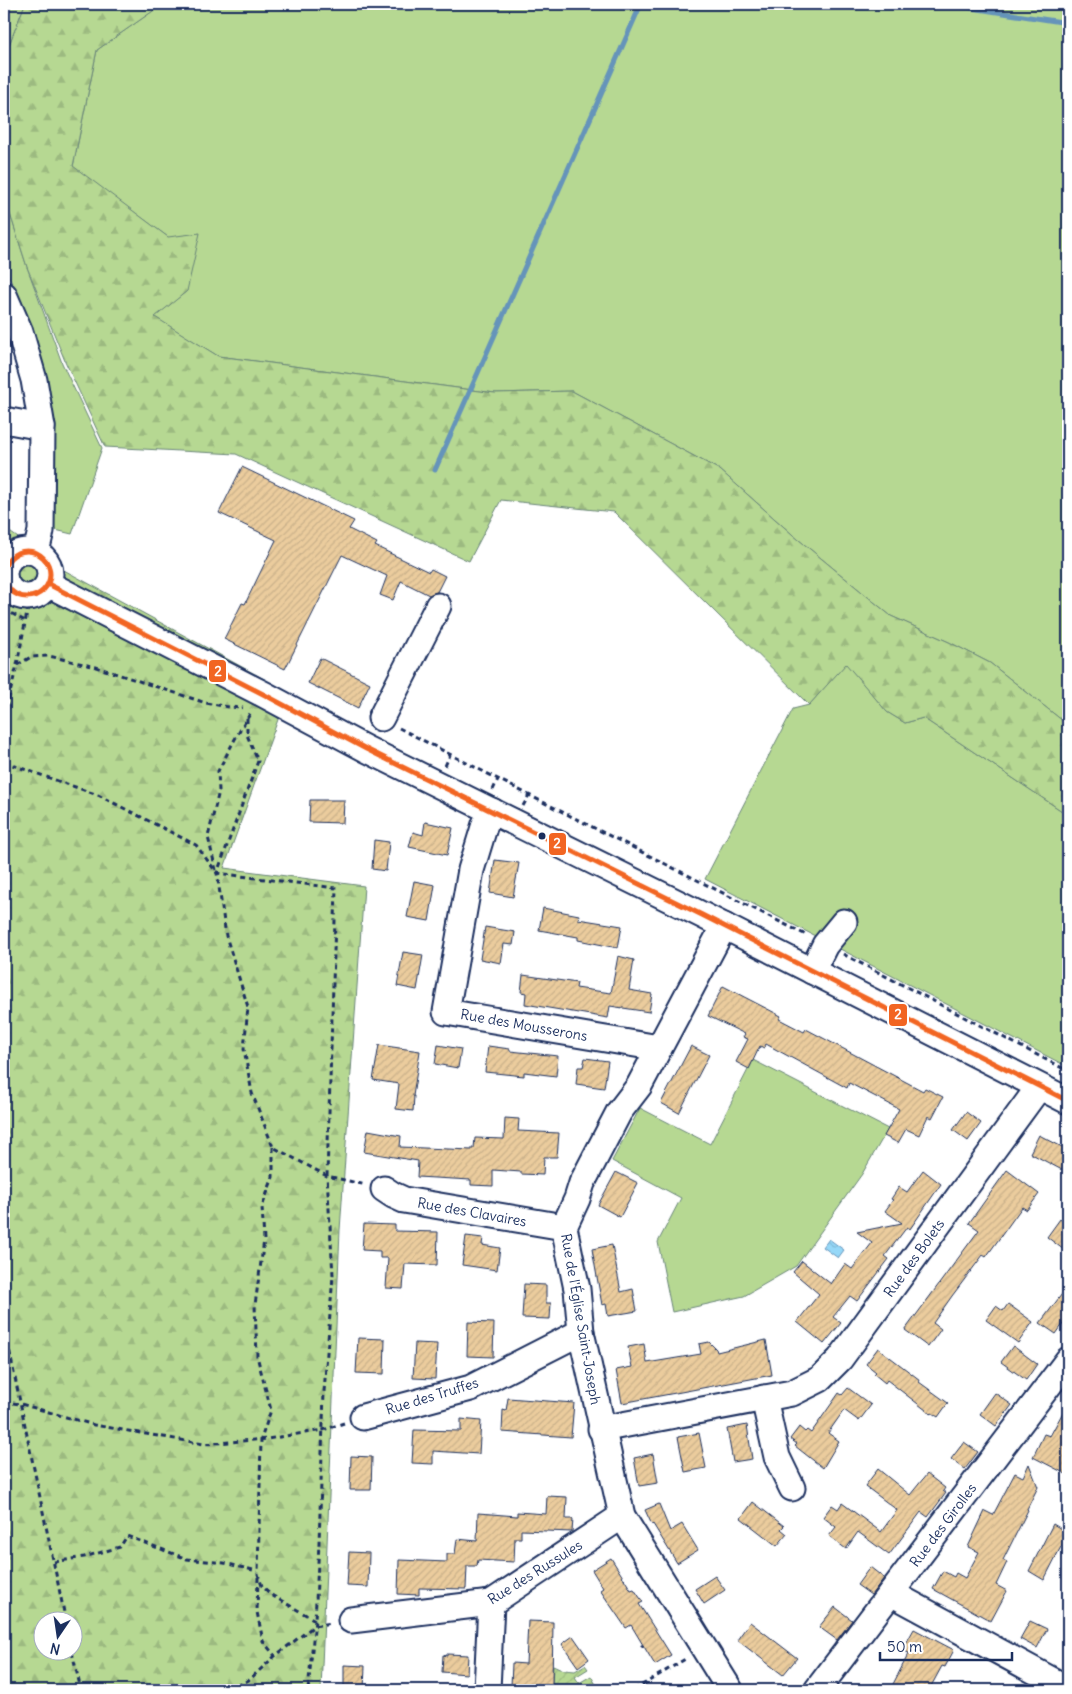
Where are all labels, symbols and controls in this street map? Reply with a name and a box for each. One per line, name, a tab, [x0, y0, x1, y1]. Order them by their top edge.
line badge: 2	[208, 659, 227, 683]
text: 2	[214, 662, 222, 680]
unlabelled marker	[537, 831, 547, 841]
line badge: 2	[548, 832, 567, 856]
text: 2	[553, 834, 561, 852]
line badge: 2	[888, 1003, 908, 1027]
street label: Rue des Mousserons	[459, 1005, 589, 1045]
text: 2	[894, 1005, 902, 1023]
street label: Rue des Clavaires	[416, 1194, 528, 1230]
street label: Rue des Bolets	[880, 1215, 948, 1301]
street label: Rue de l'Église Saint-Joseph	[557, 1232, 605, 1406]
street label: Rue des Truffes	[383, 1373, 481, 1419]
street label: Rue des Girolles	[906, 1480, 980, 1570]
street label: Rue des Russules	[484, 1536, 586, 1608]
north arrow	[32, 1612, 82, 1662]
scale bar	[880, 1629, 1012, 1661]
text: 50 m	[887, 1637, 922, 1656]
text: N	[48, 1639, 62, 1659]

